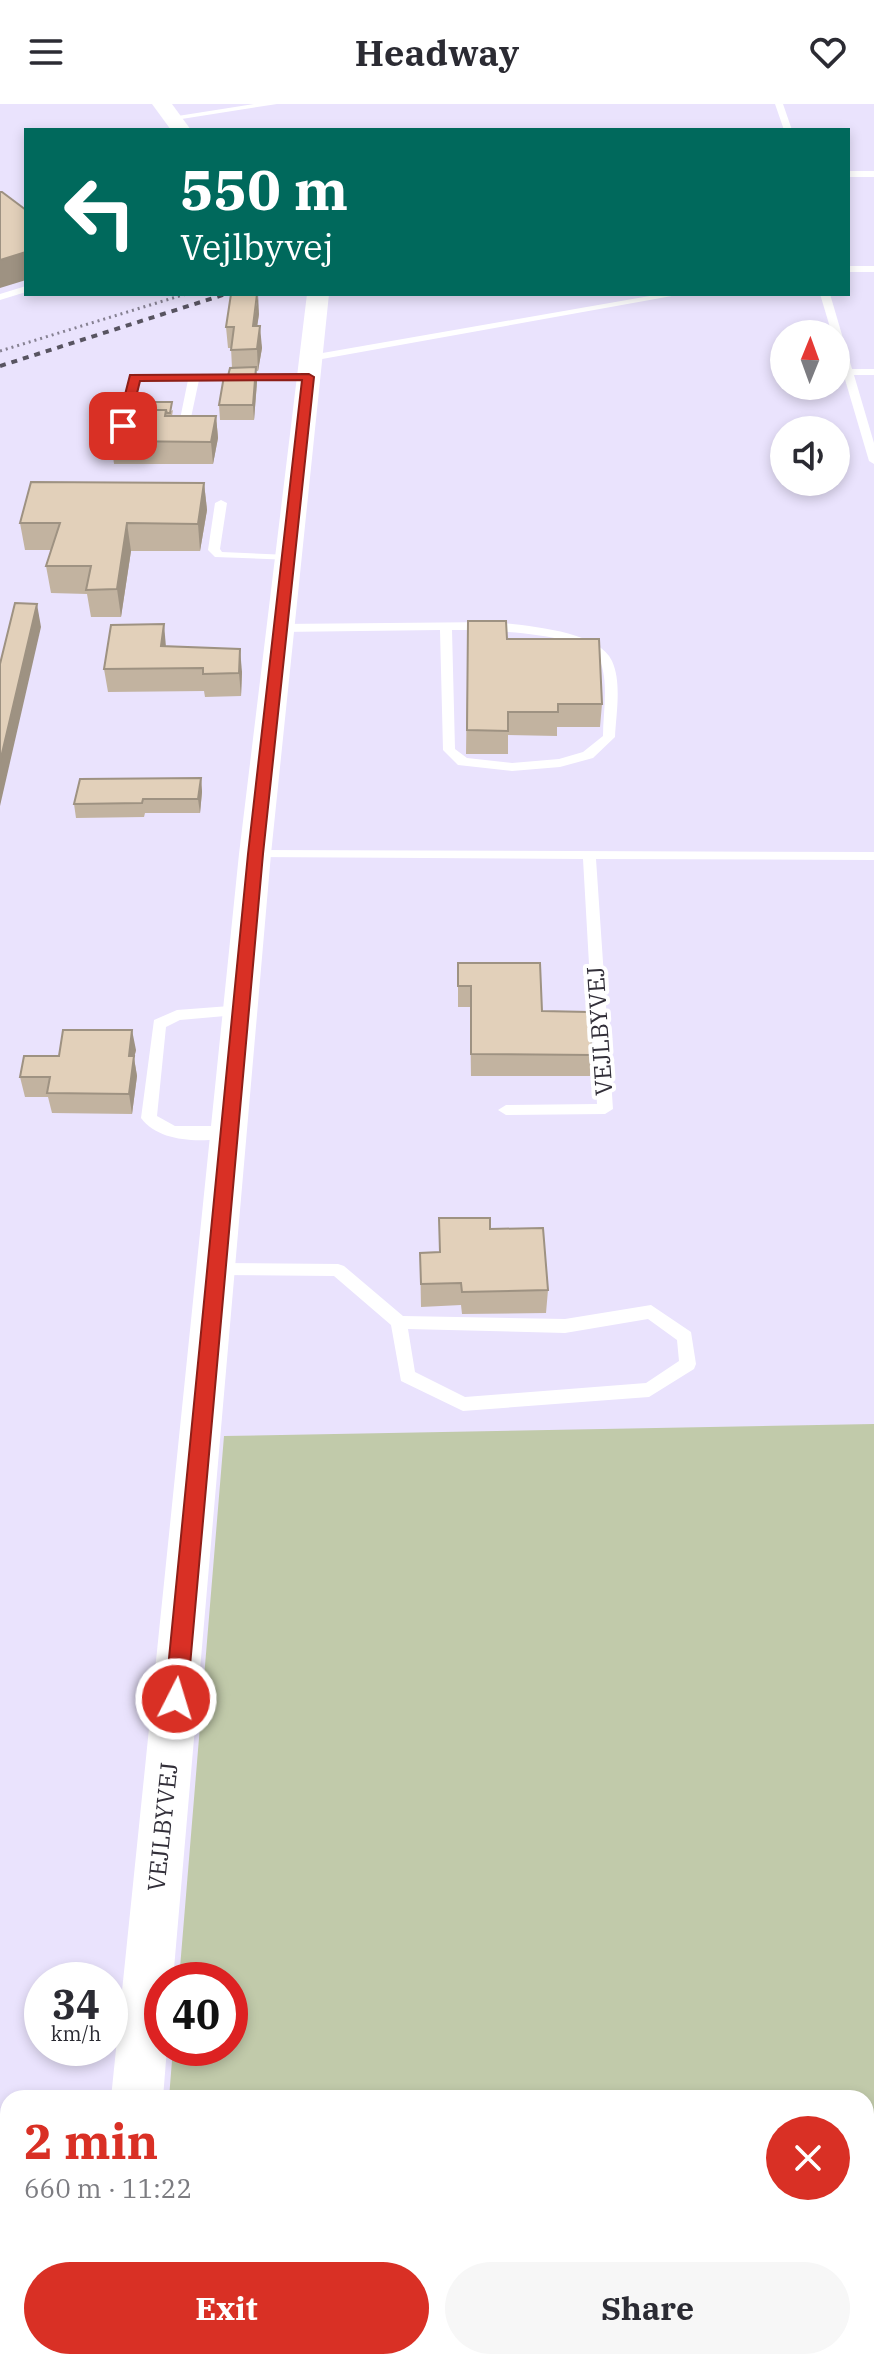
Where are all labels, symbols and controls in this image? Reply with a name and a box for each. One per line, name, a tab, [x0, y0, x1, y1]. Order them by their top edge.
text: Headway	[355, 29, 519, 76]
icon: menu	[24, 30, 68, 74]
icon: heart	[806, 30, 850, 74]
text: 550 m	[180, 153, 348, 225]
icon: left	[48, 160, 152, 264]
text: Vejlbyvej	[180, 223, 334, 270]
north arrow	[770, 320, 850, 400]
map controls	[770, 320, 850, 496]
pin	[89, 392, 157, 460]
icon: arrive	[101, 404, 145, 448]
button: sound	[770, 416, 850, 496]
street label: VEJLBYVEJ	[579, 965, 619, 1097]
position arrow	[134, 1657, 218, 1741]
street label: VEJLBYVEJ	[139, 1761, 185, 1893]
speed limit sign: 40	[144, 1962, 248, 2066]
text: 34	[52, 1978, 100, 2030]
text: km/h	[51, 2020, 101, 2047]
text: 2 min	[24, 2110, 158, 2172]
button: close	[766, 2116, 850, 2200]
text: 660 m · 11:22	[24, 2171, 192, 2205]
button: Exit	[24, 2262, 429, 2354]
button: Share	[445, 2262, 850, 2354]

